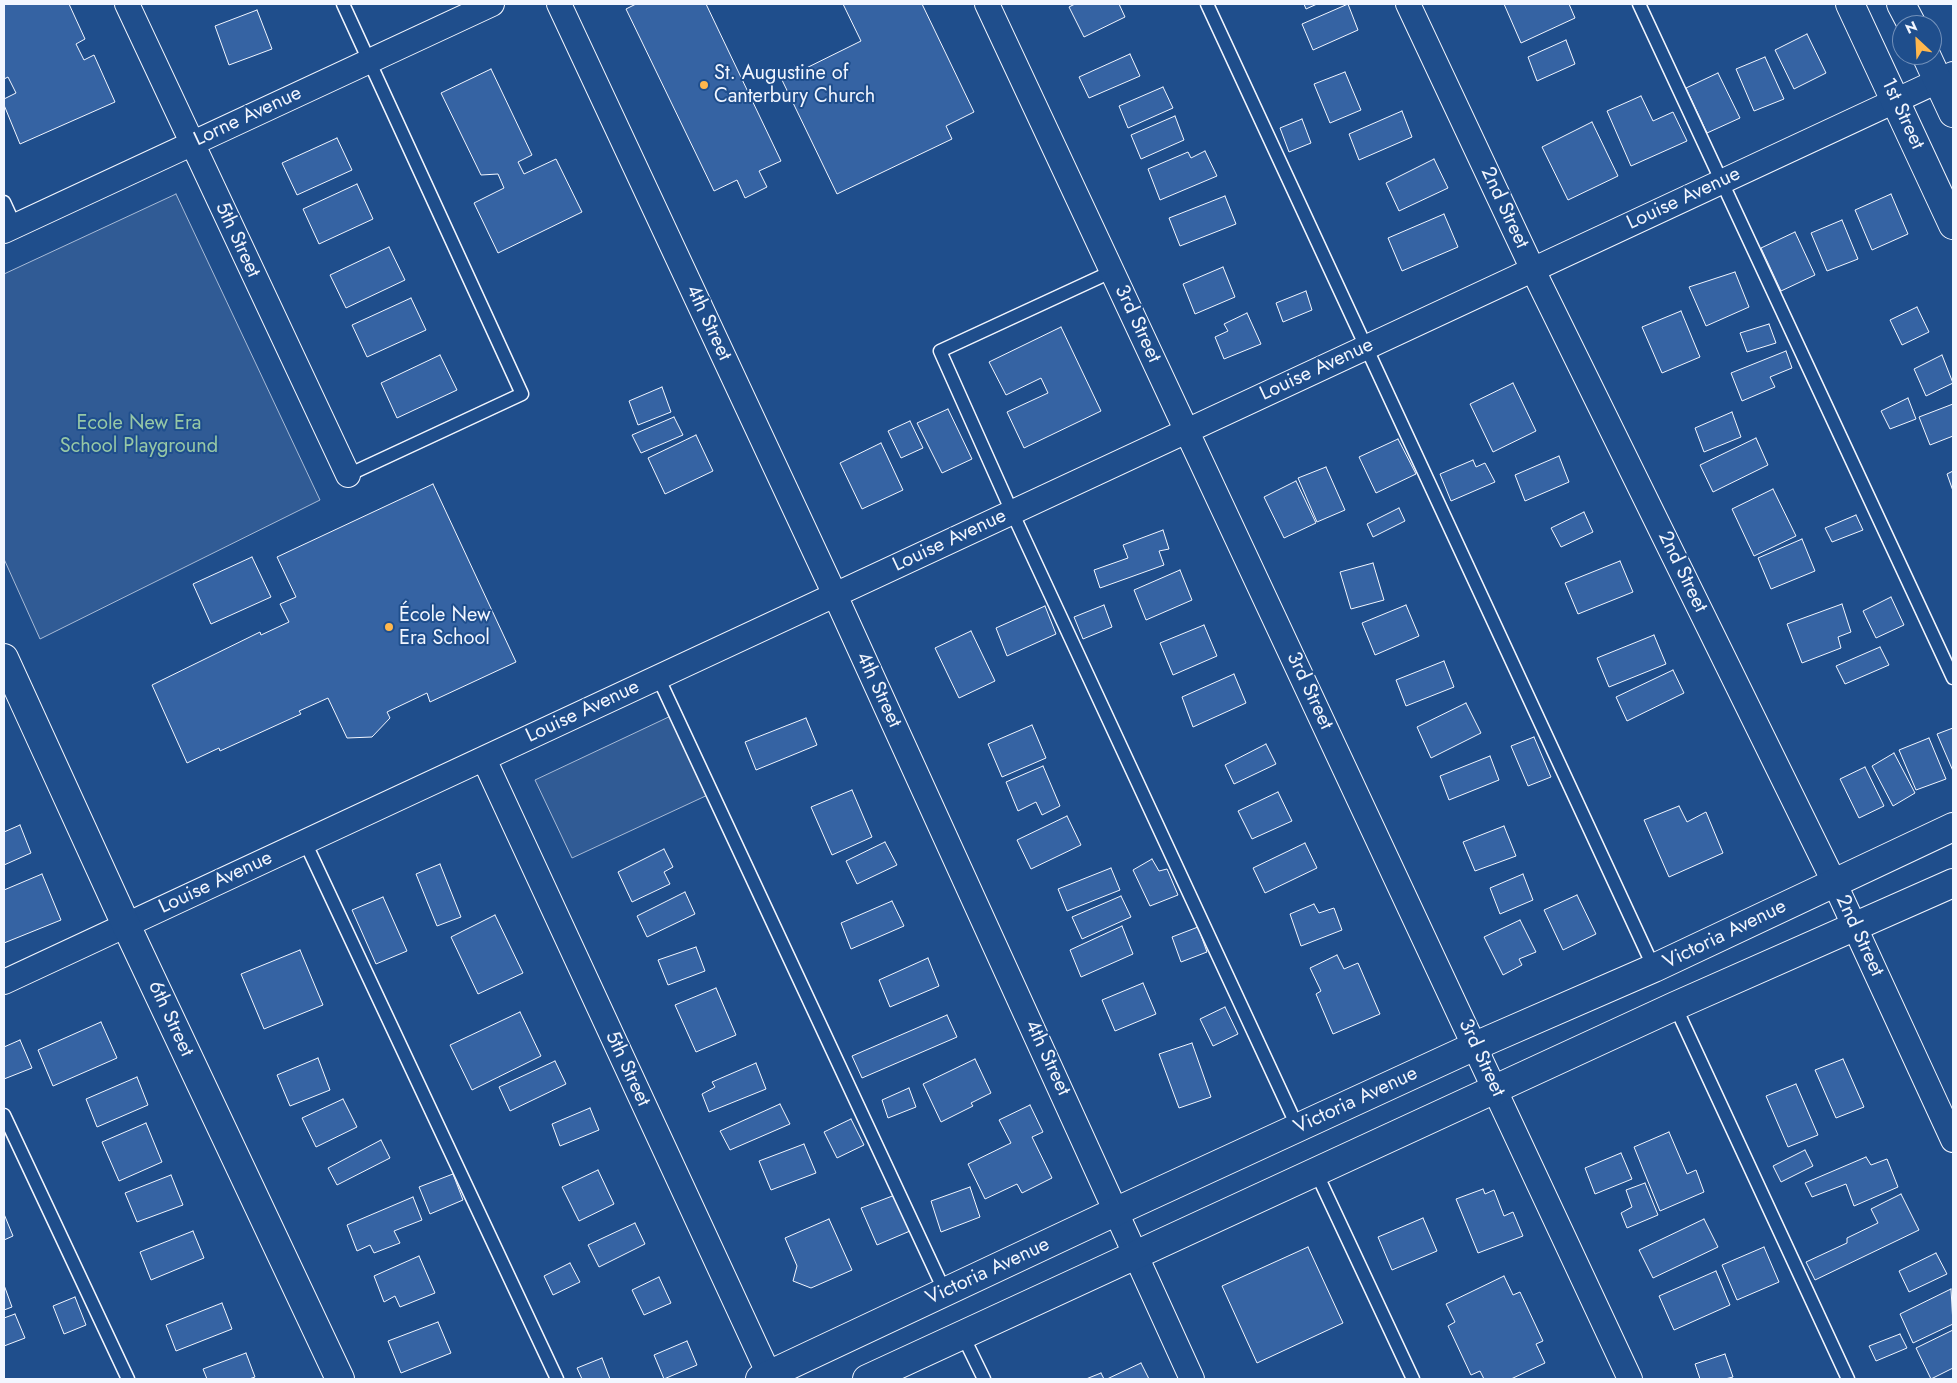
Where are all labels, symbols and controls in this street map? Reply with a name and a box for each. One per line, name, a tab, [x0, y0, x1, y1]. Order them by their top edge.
north arrow	[1892, 15, 1942, 65]
text: N	[1902, 16, 1920, 39]
place label: St. Augustine of Canterbury Church	[714, 62, 875, 109]
street label: 1st Street	[1875, 75, 1929, 153]
marker: St. Augustine of Canterbury Church	[698, 79, 710, 91]
street label: Lorne Avenue	[190, 82, 306, 152]
street label: Louise Avenue	[1624, 162, 1744, 236]
street label: 2nd Street	[1475, 164, 1533, 252]
street label: 5th Street	[209, 199, 265, 281]
street label: 4th Street	[680, 281, 736, 365]
street label: 3rd Street	[1109, 281, 1165, 367]
street label: Louise Avenue	[1257, 333, 1377, 407]
park label: Ecole New Era School Playground	[60, 412, 218, 459]
street label: Louise Avenue	[890, 504, 1010, 578]
street label: 2nd Street	[1652, 528, 1712, 616]
place label: École New Era School	[399, 604, 490, 651]
marker: École New Era School	[383, 621, 395, 633]
street label: 4th Street	[850, 648, 906, 732]
street label: 3rd Street	[1281, 648, 1337, 734]
street label: Louise Avenue	[523, 675, 643, 749]
street label: Louise Avenue	[156, 846, 276, 920]
street label: 2nd Street	[1830, 892, 1888, 980]
street label: Victoria Avenue	[1660, 895, 1790, 975]
street label: 6th Street	[142, 977, 198, 1061]
street label: 3rd Street	[1453, 1015, 1509, 1101]
street label: 4th Street	[1019, 1016, 1075, 1100]
street label: 5th Street	[599, 1028, 655, 1110]
street label: Victoria Avenue	[1290, 1062, 1422, 1140]
street label: Victoria Avenue	[922, 1233, 1054, 1311]

